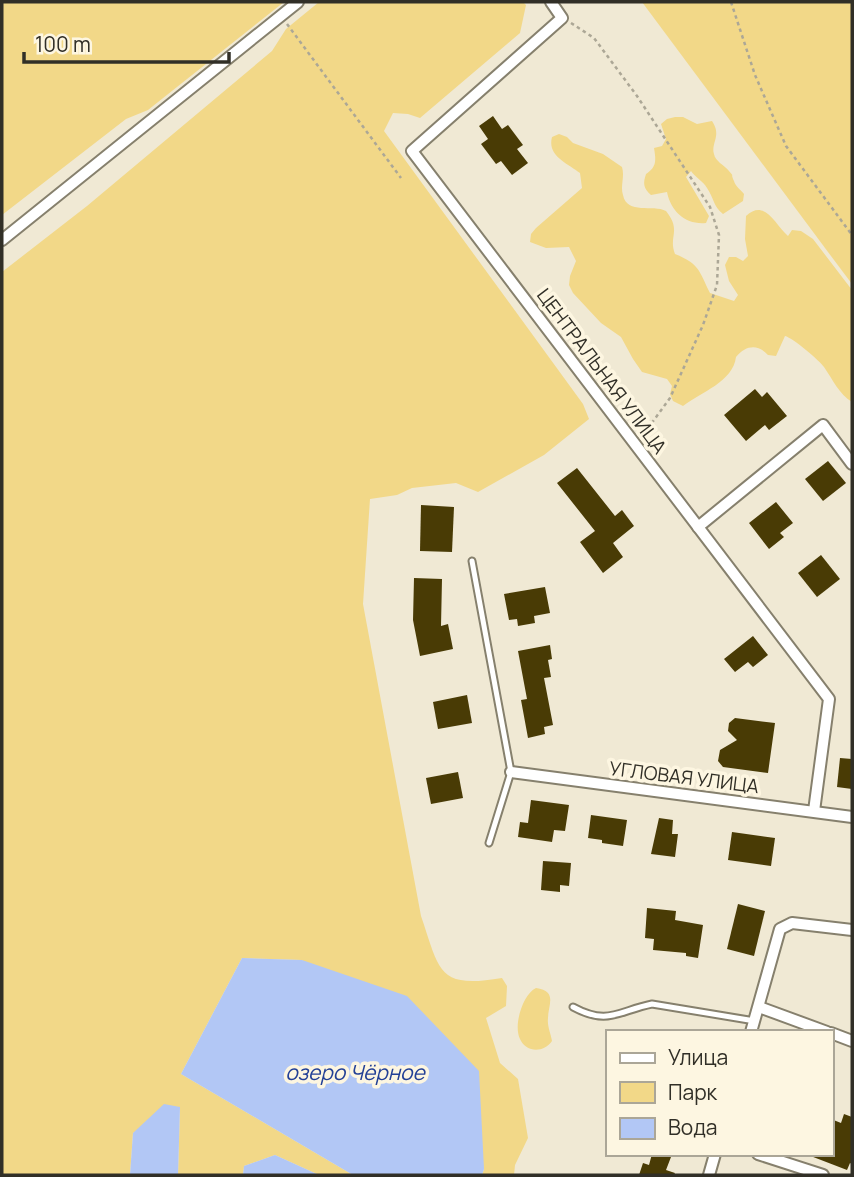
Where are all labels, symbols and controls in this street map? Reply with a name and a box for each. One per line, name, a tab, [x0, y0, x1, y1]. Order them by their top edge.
scale bar	[24, 21, 229, 65]
text: 100 m	[35, 30, 91, 58]
street label: ЦЕНТРАЛЬНАЯ УЛИЦА	[531, 283, 673, 459]
street label: УГЛОВАЯ УЛИЦА	[608, 755, 760, 799]
legend	[606, 1030, 833, 1156]
text: Улица	[668, 1043, 728, 1071]
water label: озеро Чёрное	[285, 1058, 427, 1086]
text: Парк	[668, 1078, 718, 1106]
text: Вода	[668, 1113, 718, 1141]

